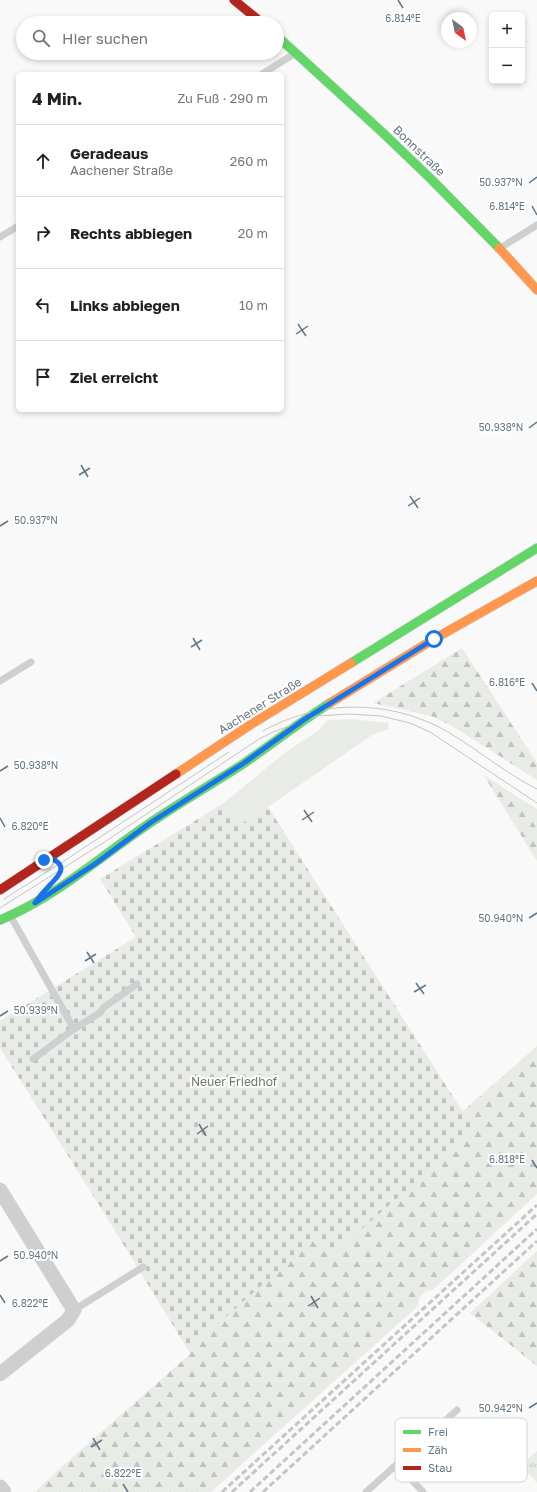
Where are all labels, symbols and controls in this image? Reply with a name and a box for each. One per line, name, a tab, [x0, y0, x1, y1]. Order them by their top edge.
text: 6.814°E	[385, 12, 421, 24]
north arrow	[441, 12, 477, 48]
map controls	[489, 12, 525, 84]
button: +	[489, 12, 525, 48]
search box	[16, 16, 284, 60]
icon: search	[30, 27, 52, 49]
text: Hier suchen	[62, 29, 148, 47]
button: −	[489, 48, 525, 84]
text: 4 Min.	[32, 88, 82, 109]
text: Zu Fuß · 290 m	[178, 90, 268, 106]
street label: Bonnstraße	[390, 122, 448, 179]
text: Geradeaus	[70, 144, 148, 162]
icon: ahead	[32, 150, 54, 172]
text: 260 m	[230, 153, 268, 169]
text: Aachener Straße	[70, 162, 173, 178]
text: 50.937°N	[479, 176, 523, 188]
text: 6.814°E	[489, 200, 525, 212]
icon: right	[32, 222, 54, 244]
text: Rechts abbiegen	[70, 224, 192, 242]
text: 20 m	[238, 225, 268, 241]
icon: left	[32, 294, 54, 316]
text: Links abbiegen	[70, 296, 180, 314]
text: 10 m	[239, 297, 268, 313]
icon: arrive	[32, 366, 54, 388]
text: Ziel erreicht	[70, 368, 158, 386]
text: 50.938°N	[479, 421, 523, 433]
text: 50.937°N	[14, 514, 58, 526]
route start	[425, 630, 443, 648]
street label: Aachener Straße	[215, 674, 304, 737]
text: 6.816°E	[489, 676, 525, 688]
text: 50.938°N	[14, 759, 58, 771]
text: 6.820°E	[11, 820, 49, 832]
route end	[35, 851, 53, 869]
text: 50.940°N	[479, 912, 523, 924]
text: 50.939°N	[14, 1004, 58, 1016]
park label: Neuer Friedhof	[191, 1074, 278, 1089]
text: 6.818°E	[489, 1153, 525, 1165]
text: 50.940°N	[14, 1249, 58, 1261]
text: 6.822°E	[12, 1297, 48, 1309]
text: 50.942°N	[479, 1402, 523, 1414]
legend	[395, 1418, 527, 1482]
text: Frei	[428, 1425, 448, 1438]
text: Zäh	[428, 1443, 448, 1456]
text: Stau	[428, 1461, 452, 1474]
text: 6.822°E	[105, 1467, 141, 1479]

